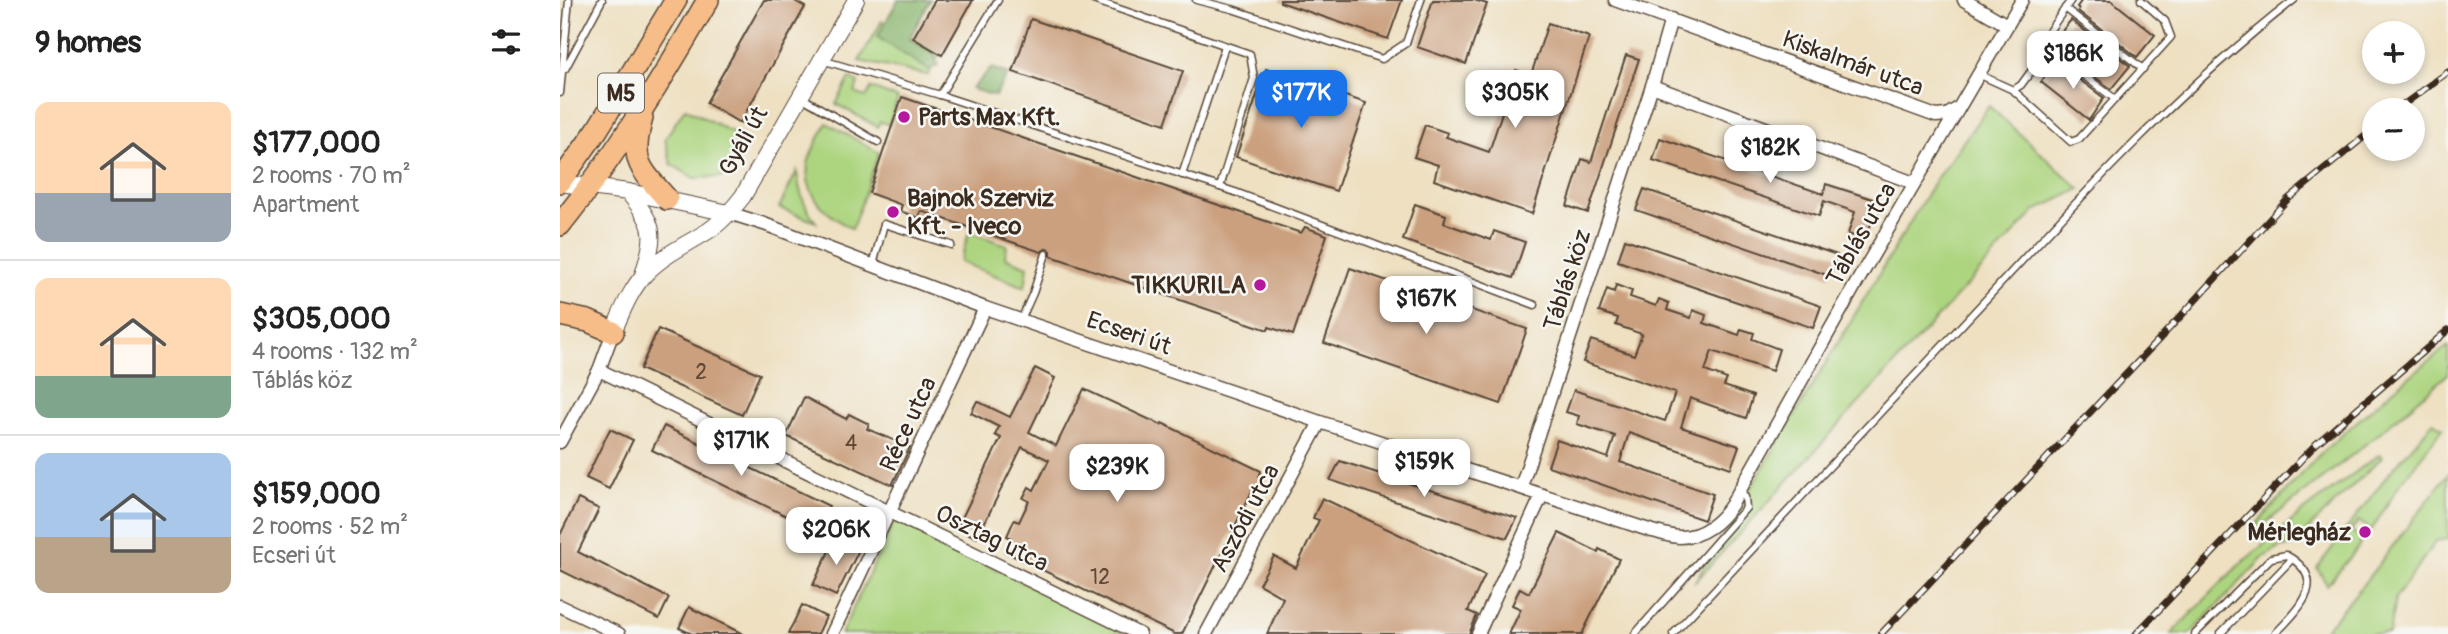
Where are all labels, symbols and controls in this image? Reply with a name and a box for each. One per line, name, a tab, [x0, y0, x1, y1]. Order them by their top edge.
map controls	[2362, 21, 2425, 161]
button: +	[2362, 21, 2425, 84]
icon: filters	[487, 23, 525, 61]
text: 9 homes	[35, 24, 141, 61]
street label: Kiskalmár utca	[1778, 25, 1927, 102]
pin: $186K	[2024, 32, 2122, 91]
text: $186K	[2043, 39, 2103, 68]
pin: $177K	[1252, 71, 1350, 130]
pin: $305K	[1466, 71, 1564, 130]
road number: M5	[598, 74, 644, 113]
text: $177K	[1271, 78, 1331, 107]
text: $305K	[1481, 78, 1549, 107]
button: −	[2362, 98, 2425, 161]
street label: Gyáli út	[713, 101, 774, 181]
place label: Parts Max Kft.	[918, 103, 1060, 132]
marker: Parts Max Kft.	[896, 109, 912, 125]
text: $177,000	[252, 124, 381, 161]
pin: $182K	[1721, 125, 1819, 185]
icon: home	[91, 130, 175, 214]
text: $182K	[1740, 133, 1800, 162]
text: 2 rooms · 70 m²	[252, 161, 411, 190]
street label: Táblás utca	[1820, 178, 1903, 291]
place label: Bajnok Szerviz Kft. - Iveco	[907, 184, 1054, 241]
text: Apartment	[252, 190, 359, 219]
marker: Bajnok Szerviz Kft. - Iveco	[885, 204, 901, 220]
street label: Táblás köz	[1537, 226, 1597, 334]
place label: TIKKURILA	[1130, 271, 1246, 300]
pin: $167K	[1377, 276, 1475, 336]
marker: TIKKURILA	[1252, 277, 1268, 293]
text: $167K	[1396, 284, 1456, 313]
text: $305,000	[252, 300, 391, 337]
icon: home	[91, 306, 175, 390]
street label: Ecseri út	[1083, 306, 1175, 362]
text: 4 rooms · 132 m²	[252, 337, 418, 366]
house number: 2	[695, 359, 707, 386]
text: Táblás köz	[252, 366, 352, 395]
street label: Réce utca	[874, 372, 943, 476]
pin: $171K	[692, 419, 790, 478]
text: $171K	[713, 426, 769, 455]
house number: 4	[845, 430, 857, 457]
pin: $159K	[1375, 440, 1473, 499]
pin: $239K	[1068, 444, 1166, 504]
text: $159K	[1394, 447, 1454, 476]
text: $239K	[1085, 452, 1149, 481]
street label: Aszódi utca	[1205, 459, 1286, 577]
text: $159,000	[252, 475, 381, 512]
icon: home	[91, 481, 175, 565]
street label: Osztag utca	[931, 499, 1053, 578]
pin: $206K	[787, 508, 885, 567]
text: 2 rooms · 52 m²	[252, 512, 408, 541]
text: $206K	[802, 515, 870, 544]
place label: Mérlegház	[2248, 518, 2351, 547]
marker: Mérlegház	[2357, 524, 2373, 540]
text: Ecseri út	[252, 541, 336, 570]
house number: 12	[1090, 564, 1110, 591]

